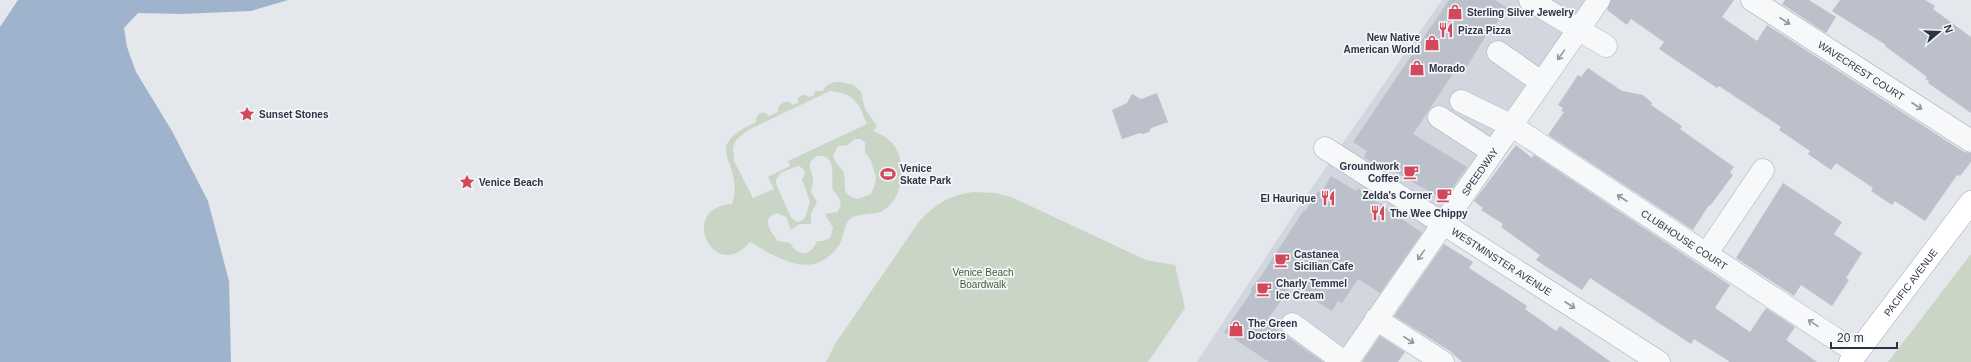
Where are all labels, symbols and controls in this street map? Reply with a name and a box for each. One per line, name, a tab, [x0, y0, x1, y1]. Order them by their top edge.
shop icon: Sterling Silver Jewelry	[1446, 3, 1464, 21]
place label: Sterling Silver Jewelry	[1467, 7, 1574, 18]
north arrow	[1919, 12, 1959, 52]
one-way arrow	[1779, 17, 1790, 25]
restaurant icon: Pizza Pizza	[1437, 21, 1455, 39]
text: N	[1941, 23, 1955, 35]
place label: Pizza Pizza	[1458, 25, 1511, 36]
place label: New Native American World	[1344, 32, 1420, 55]
shop icon: New Native American World	[1423, 34, 1441, 52]
street label: WAVECREST COURT	[1816, 39, 1906, 102]
one-way arrow	[1557, 49, 1565, 60]
shop icon: Morado	[1408, 59, 1426, 77]
place label: Morado	[1429, 63, 1465, 74]
one-way arrow	[1912, 102, 1923, 111]
place icon: Sunset Stones	[238, 105, 256, 123]
place label: Sunset Stones	[259, 109, 329, 120]
street label: SPEEDWAY	[1459, 145, 1500, 198]
place label: Groundwork Coffee	[1340, 161, 1399, 184]
place label: Venice Skate Park	[900, 163, 952, 186]
cafe icon: Groundwork Coffee	[1402, 163, 1420, 181]
sports icon: Venice Skate Park	[879, 165, 897, 183]
place icon: Venice Beach	[458, 173, 476, 191]
place label: Venice Beach	[479, 177, 543, 188]
cafe icon: Zelda's Corner	[1435, 186, 1453, 204]
restaurant icon: El Haurique	[1319, 189, 1337, 207]
place label: Zelda's Corner	[1362, 190, 1432, 201]
place label: El Haurique	[1260, 193, 1316, 204]
one-way arrow	[1617, 194, 1628, 202]
restaurant icon: The Wee Chippy	[1369, 204, 1387, 222]
street label: CLUBHOUSE COURT	[1639, 207, 1729, 272]
place label: The Wee Chippy	[1390, 208, 1468, 219]
street label: WESTMINSTER AVENUE	[1450, 225, 1554, 298]
street label: PACIFIC AVENUE	[1881, 246, 1939, 318]
place label: Castanea Sicilian Cafe	[1294, 249, 1354, 272]
one-way arrow	[1417, 249, 1425, 260]
cafe icon: Castanea Sicilian Cafe	[1273, 251, 1291, 269]
park label: Venice Beach Boardwalk	[952, 267, 1014, 290]
place label: Charly Temmel Ice Cream	[1276, 278, 1347, 301]
cafe icon: Charly Temmel Ice Cream	[1255, 280, 1273, 298]
one-way arrow	[1564, 301, 1576, 309]
place label: The Green Doctors	[1248, 318, 1297, 341]
one-way arrow	[1807, 319, 1818, 328]
shop icon: The Green Doctors	[1227, 320, 1245, 338]
scale bar	[1831, 324, 1897, 350]
text: 20 m	[1837, 331, 1864, 345]
one-way arrow	[1403, 337, 1415, 345]

